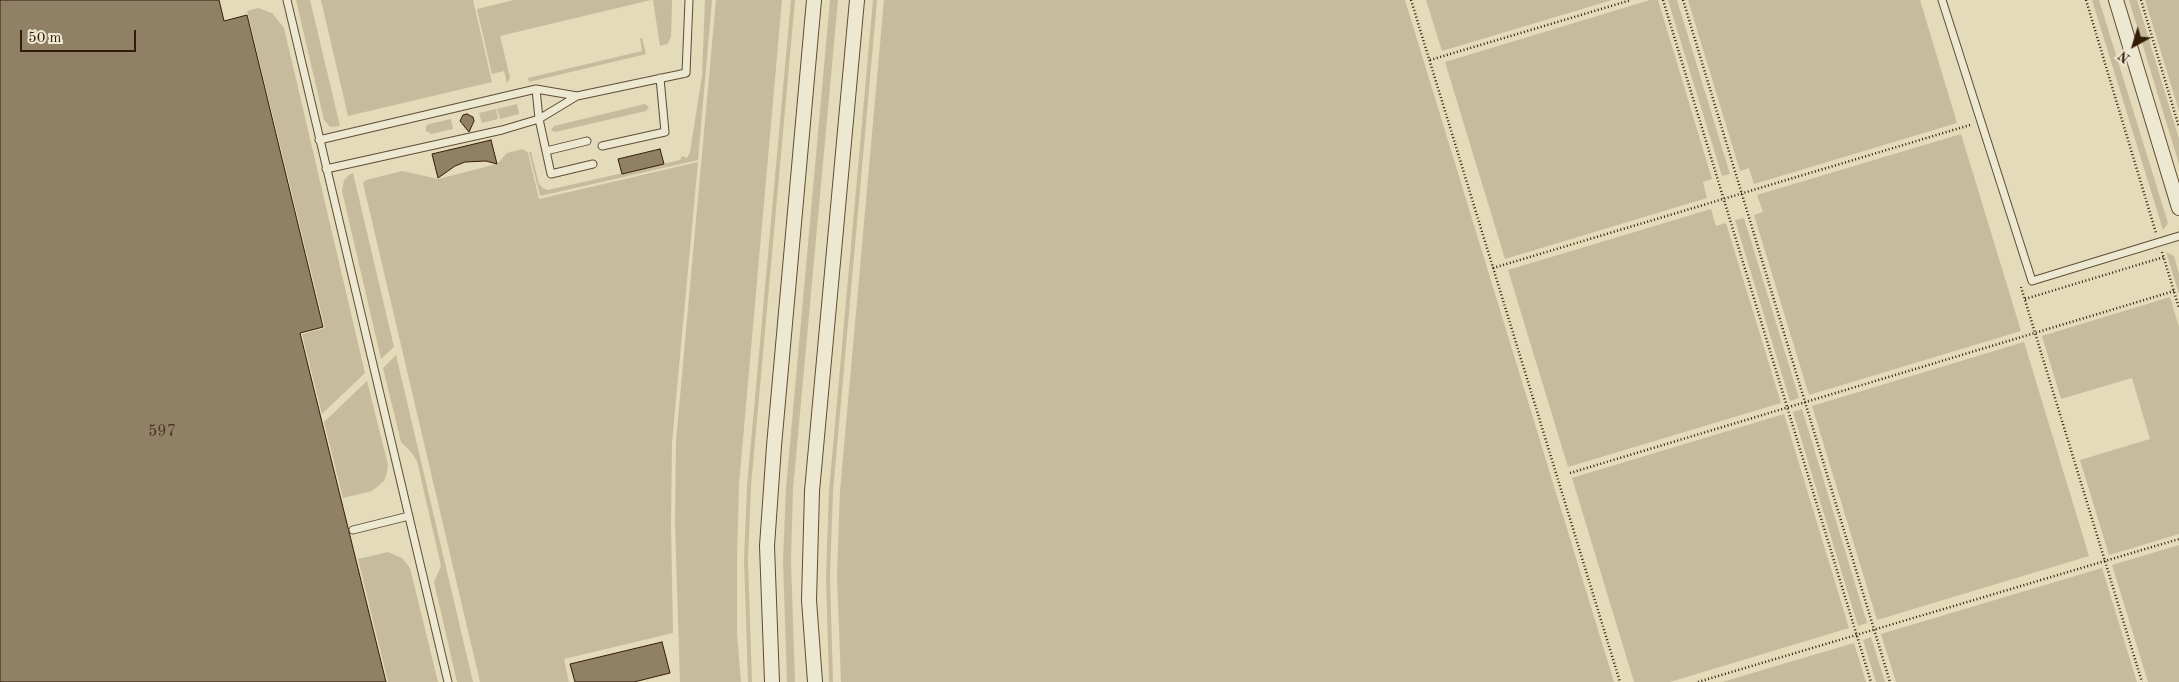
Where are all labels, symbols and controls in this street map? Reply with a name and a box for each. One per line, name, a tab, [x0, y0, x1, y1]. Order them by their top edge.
scale bar	[22, 20, 139, 52]
north arrow	[2109, 20, 2159, 70]
text: 50 m	[28, 31, 62, 46]
text: N	[2116, 48, 2133, 65]
house number: 597	[148, 422, 176, 442]

